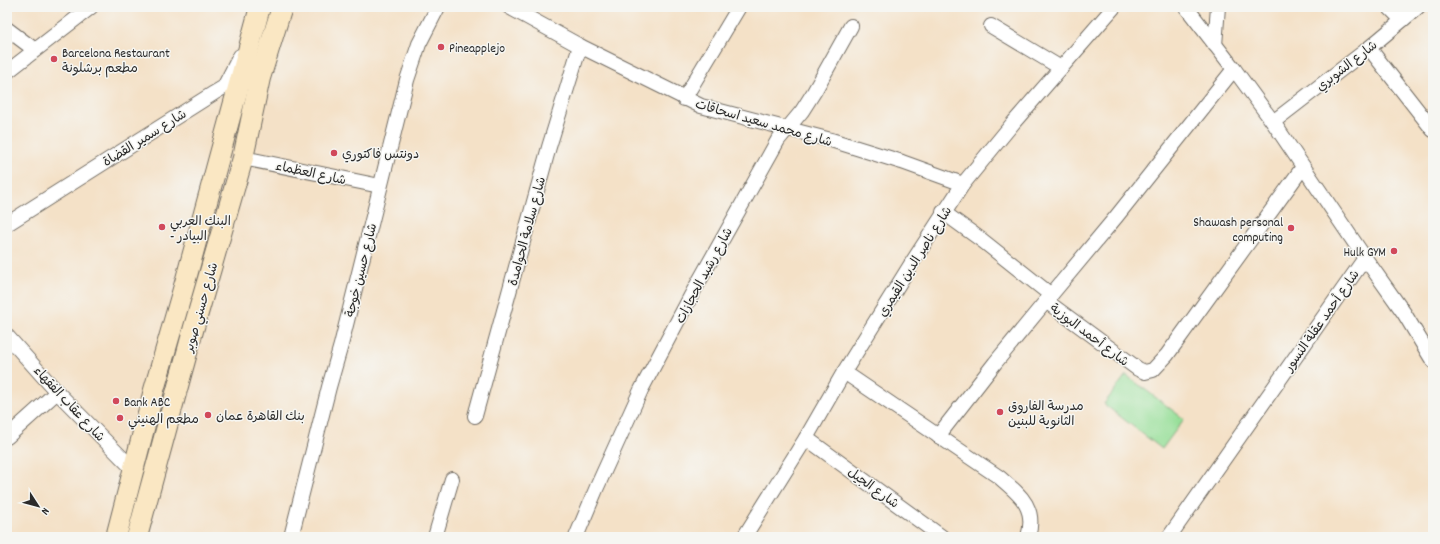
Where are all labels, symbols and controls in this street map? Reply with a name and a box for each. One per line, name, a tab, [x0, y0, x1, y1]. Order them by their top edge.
street label: شارع الشوبري	[1313, 37, 1382, 97]
place label: Pineapplejo	[449, 40, 505, 59]
marker: Pineapplejo	[436, 42, 446, 52]
place label: Barcelona Restaurant مطعم برشلونة	[62, 45, 170, 79]
marker: Barcelona Restaurant مطعم برشلونة	[49, 54, 59, 64]
street label: شارع محمد سعيد اسحاقات	[693, 96, 834, 153]
street label: شارع سمير القضاة	[100, 106, 191, 173]
place label: دونتس فاكتوري	[342, 146, 419, 165]
marker: دونتس فاكتوري	[329, 148, 339, 158]
street label: شارع العظماء	[273, 158, 348, 191]
street label: شارع سلامة الحوامدة	[505, 175, 552, 288]
street label: شارع ناصر الدين القيمري	[874, 203, 958, 321]
place label: البنك العربي - البيادر	[170, 213, 231, 247]
place label: Shawash personal computing	[1193, 214, 1283, 248]
marker: البنك العربي - البيادر	[157, 222, 167, 232]
street label: شارع حسين خوجة	[342, 222, 383, 320]
marker: Shawash personal computing	[1286, 223, 1296, 233]
street label: شارع رشيد الحجازات	[672, 225, 739, 328]
place label: Hulk GYM	[1343, 244, 1386, 263]
marker: Hulk GYM	[1389, 246, 1399, 256]
street label: شارع حسني صوبر	[180, 261, 224, 356]
street label: شارع أحمد عقلة النسور	[1280, 267, 1365, 377]
street label: شارع أحمد البوزية	[1045, 300, 1132, 372]
street label: شارع عقاب الفقهاء	[28, 362, 108, 447]
place label: Bank ABC	[124, 394, 171, 413]
marker: Bank ABC	[111, 396, 121, 406]
place label: مدرسة الفاروق الثانوية للبنين	[1008, 398, 1084, 432]
marker: مدرسة الفاروق الثانوية للبنين	[995, 407, 1005, 417]
place label: بنك القاهرة عمان	[216, 408, 305, 427]
marker: بنك القاهرة عمان	[203, 410, 213, 420]
place label: مطعم الهنيني	[128, 411, 199, 430]
marker: مطعم الهنيني	[115, 413, 125, 423]
street label: شارع الجيل	[843, 464, 902, 514]
north arrow	[18, 486, 58, 526]
text: N	[36, 504, 53, 518]

